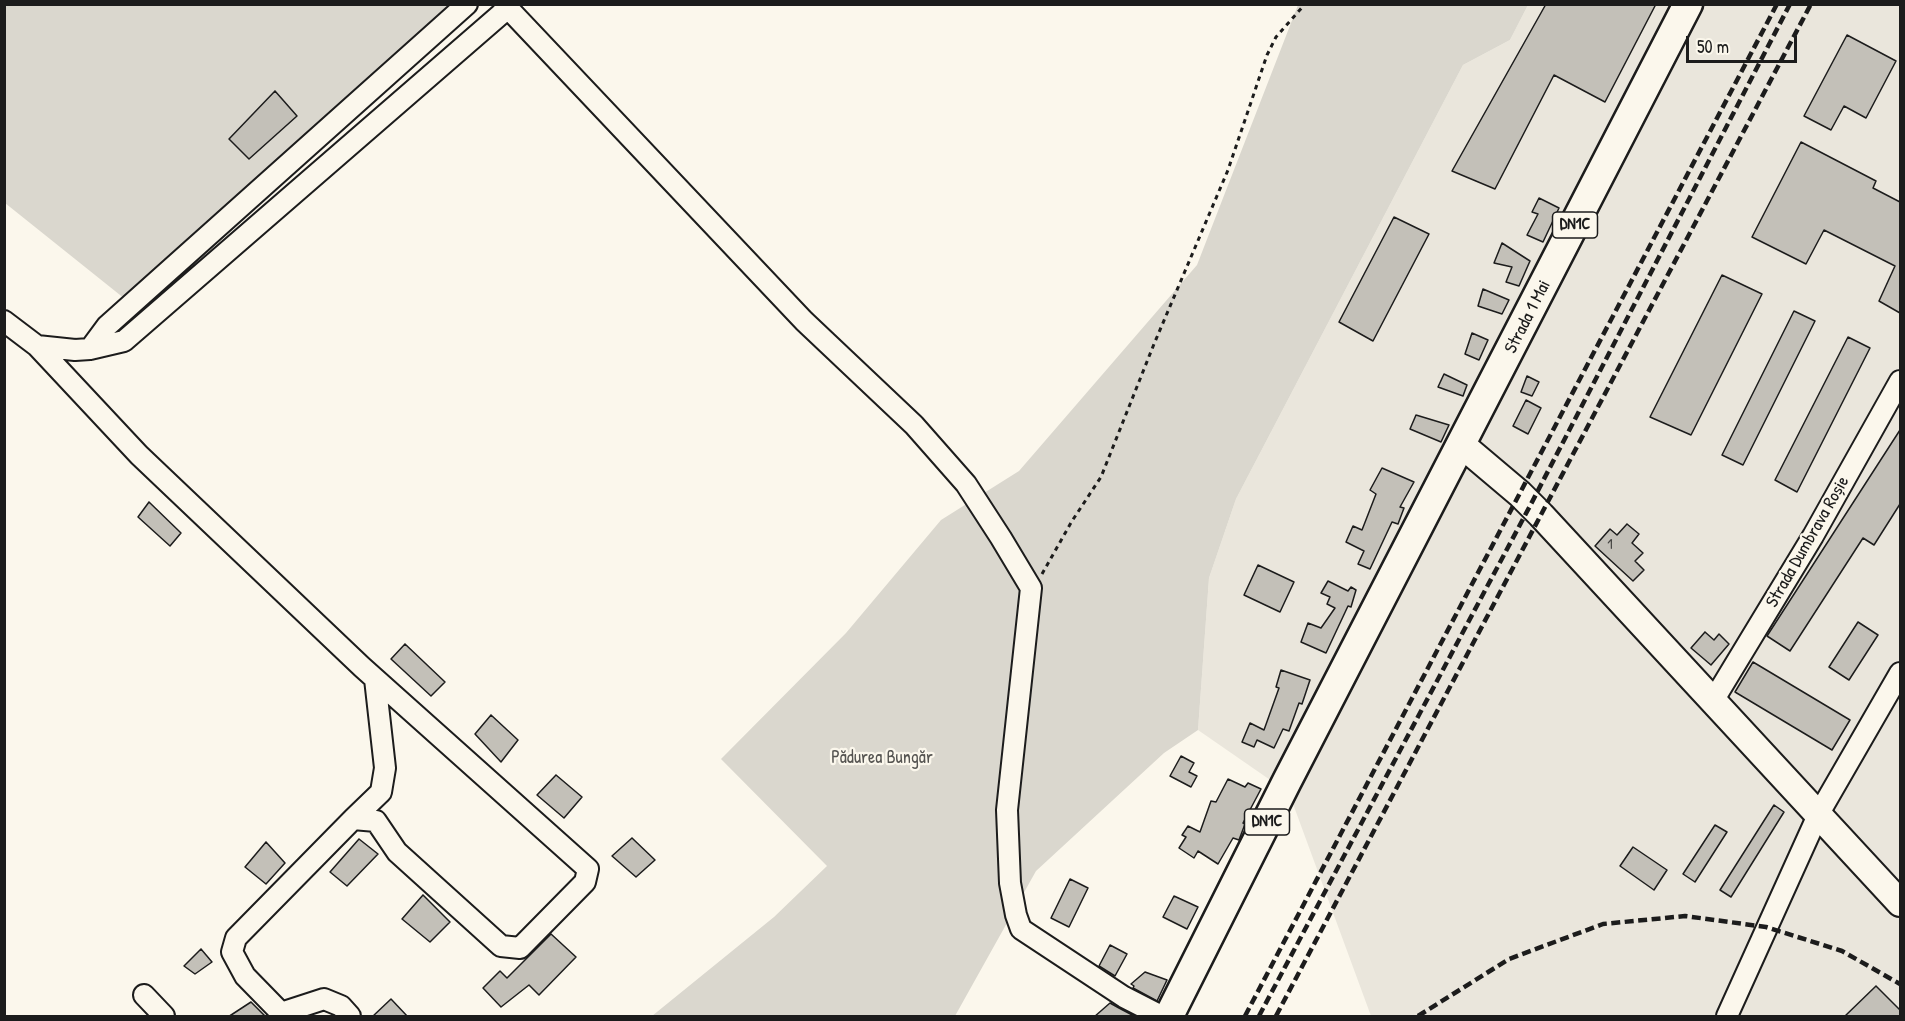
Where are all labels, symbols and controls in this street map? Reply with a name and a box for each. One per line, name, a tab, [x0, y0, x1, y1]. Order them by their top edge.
scale bar	[1689, 24, 1800, 62]
text: 50 m	[1697, 34, 1729, 59]
road number: DN1C	[1552, 212, 1598, 238]
street label: Strada 1 Mai	[1500, 277, 1556, 357]
street label: Strada Dumbrava Roșie	[1762, 473, 1854, 611]
house number: 1	[1607, 536, 1613, 554]
park label: Pădurea Bungăr	[831, 747, 933, 769]
road number: DN1C	[1244, 809, 1290, 835]

